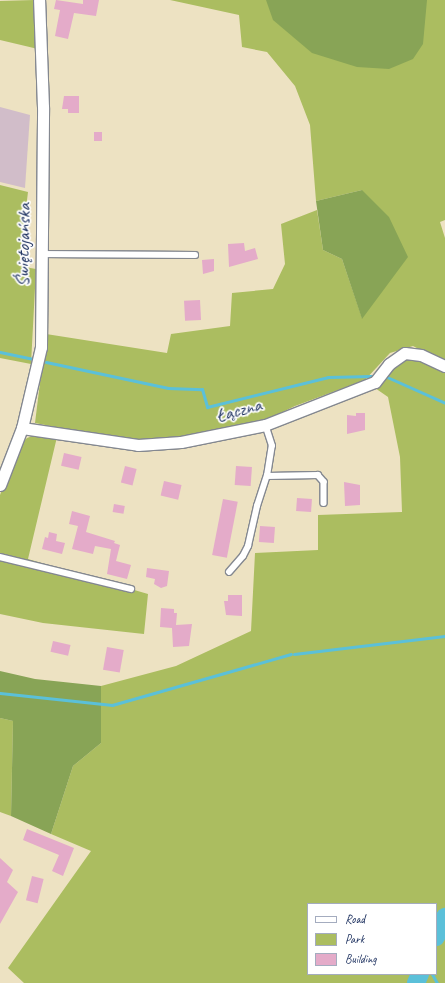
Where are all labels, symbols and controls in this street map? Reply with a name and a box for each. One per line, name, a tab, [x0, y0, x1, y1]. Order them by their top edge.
street label: Świętojańska	[12, 203, 36, 287]
street label: Łączna	[214, 394, 264, 428]
legend	[307, 903, 437, 975]
text: Road	[345, 911, 365, 927]
text: Park	[345, 931, 364, 947]
text: Building	[345, 951, 377, 967]

